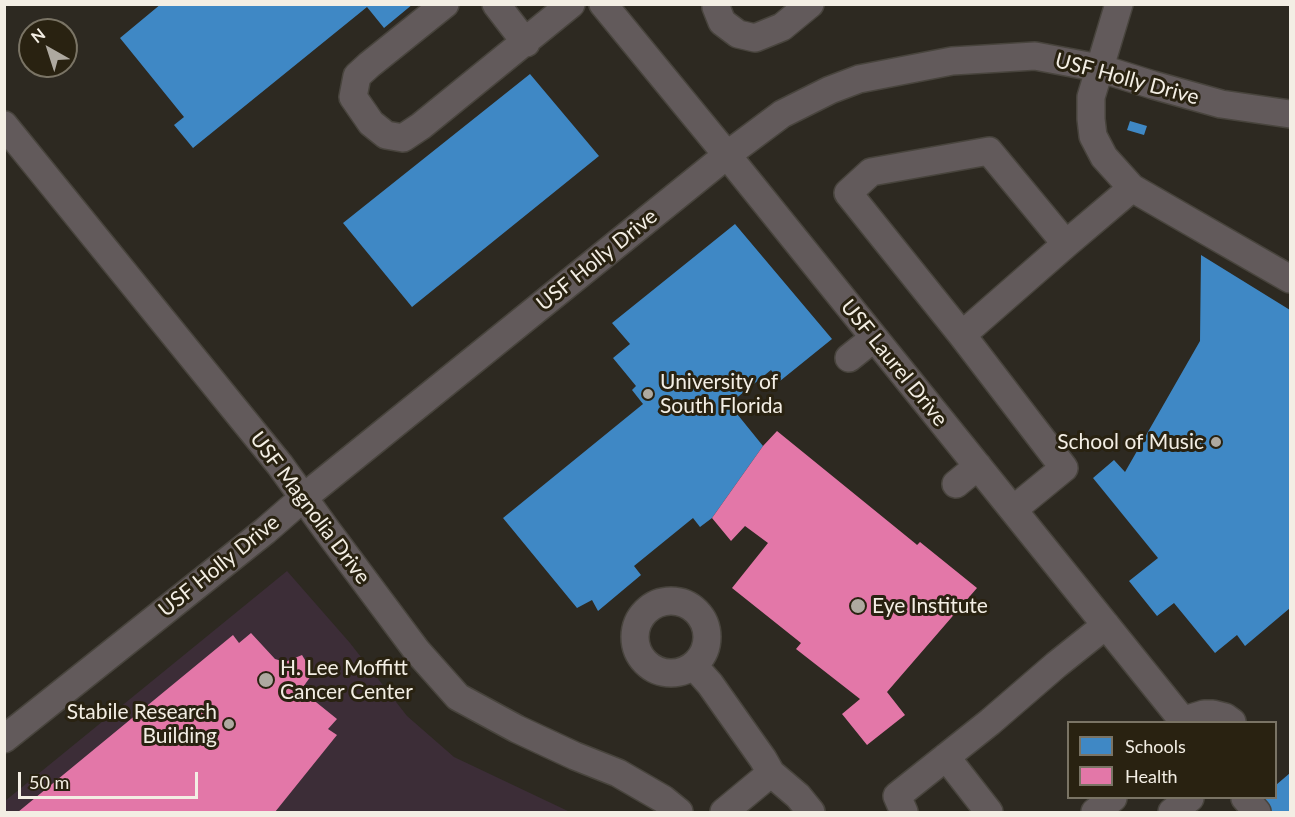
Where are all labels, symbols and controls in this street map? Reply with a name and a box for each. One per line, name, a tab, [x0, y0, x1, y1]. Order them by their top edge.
north arrow	[18, 18, 78, 78]
text: N	[27, 24, 48, 46]
street label: USF Holly Drive	[1052, 48, 1202, 110]
street label: USF Holly Drive	[532, 204, 662, 316]
street label: USF Laurel Drive	[835, 295, 953, 431]
place label: University of South Florida	[660, 369, 783, 419]
marker: University of South Florida	[641, 387, 655, 401]
street label: USF Magnolia Drive	[245, 427, 375, 589]
place label: School of Music	[1057, 429, 1204, 455]
marker: School of Music	[1209, 435, 1223, 449]
street label: USF Holly Drive	[154, 510, 284, 622]
place label: Eye Institute	[872, 593, 988, 619]
marker: Eye Institute	[849, 597, 867, 615]
place label: H. Lee Moffitt Cancer Center	[280, 655, 413, 705]
marker: H. Lee Moffitt Cancer Center	[257, 671, 275, 689]
place label: Stabile Research Building	[67, 699, 217, 749]
marker: Stabile Research Building	[222, 717, 236, 731]
legend	[1067, 721, 1277, 799]
text: Schools	[1125, 735, 1186, 757]
scale bar	[21, 760, 201, 798]
text: Health	[1125, 765, 1178, 787]
text: 50 m	[29, 771, 69, 793]

